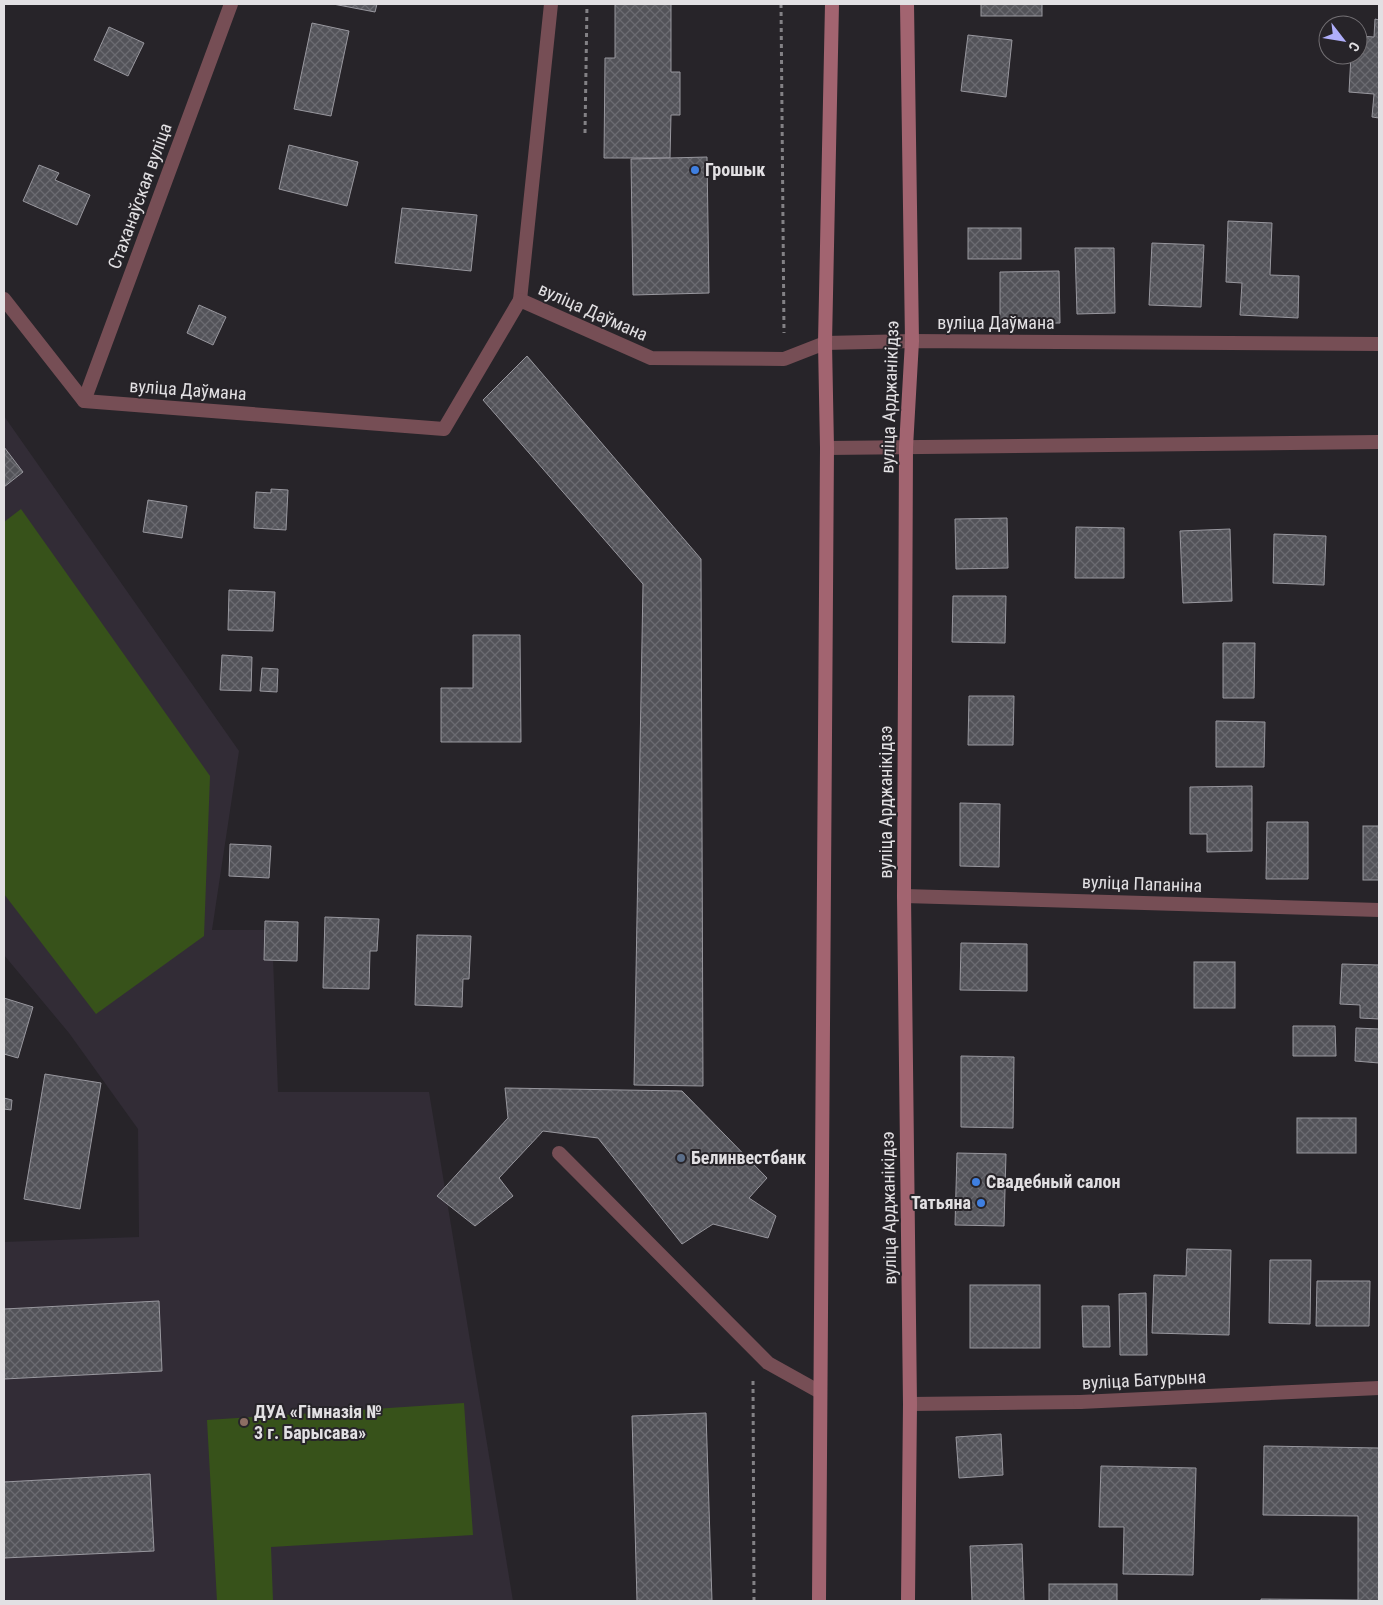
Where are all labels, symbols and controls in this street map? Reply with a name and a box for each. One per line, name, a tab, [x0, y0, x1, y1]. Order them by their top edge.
north arrow	[1318, 15, 1368, 65]
text: С	[1345, 39, 1363, 54]
street label: Стаханаўская вуліца	[103, 120, 176, 272]
place label: Грошык	[705, 159, 765, 180]
marker: Грошык	[689, 164, 701, 176]
street label: вуліца Даўмана	[535, 278, 651, 345]
street label: вуліца Даўмана	[937, 312, 1055, 333]
street label: вуліца Арджанікідзэ	[876, 320, 903, 474]
street label: вуліца Даўмана	[129, 375, 247, 404]
street label: вуліца Арджанікідзэ	[875, 725, 896, 879]
street label: вуліца Папаніна	[1082, 871, 1202, 896]
street label: вуліца Арджанікідзэ	[877, 1131, 900, 1285]
place label: Белинвестбанк	[691, 1147, 806, 1168]
marker: Белинвестбанк	[675, 1152, 687, 1164]
place label: Свадебный салон	[986, 1171, 1120, 1192]
marker: Свадебный салон	[970, 1176, 982, 1188]
place label: Татьяна	[911, 1192, 971, 1213]
marker: Татьяна	[975, 1197, 987, 1209]
street label: вуліца Батурына	[1081, 1366, 1207, 1393]
place label: ДУА «Гімназія № 3 г. Барысава»	[254, 1401, 382, 1443]
marker: ДУА «Гімназія № 3 г. Барысава»	[238, 1416, 250, 1428]

